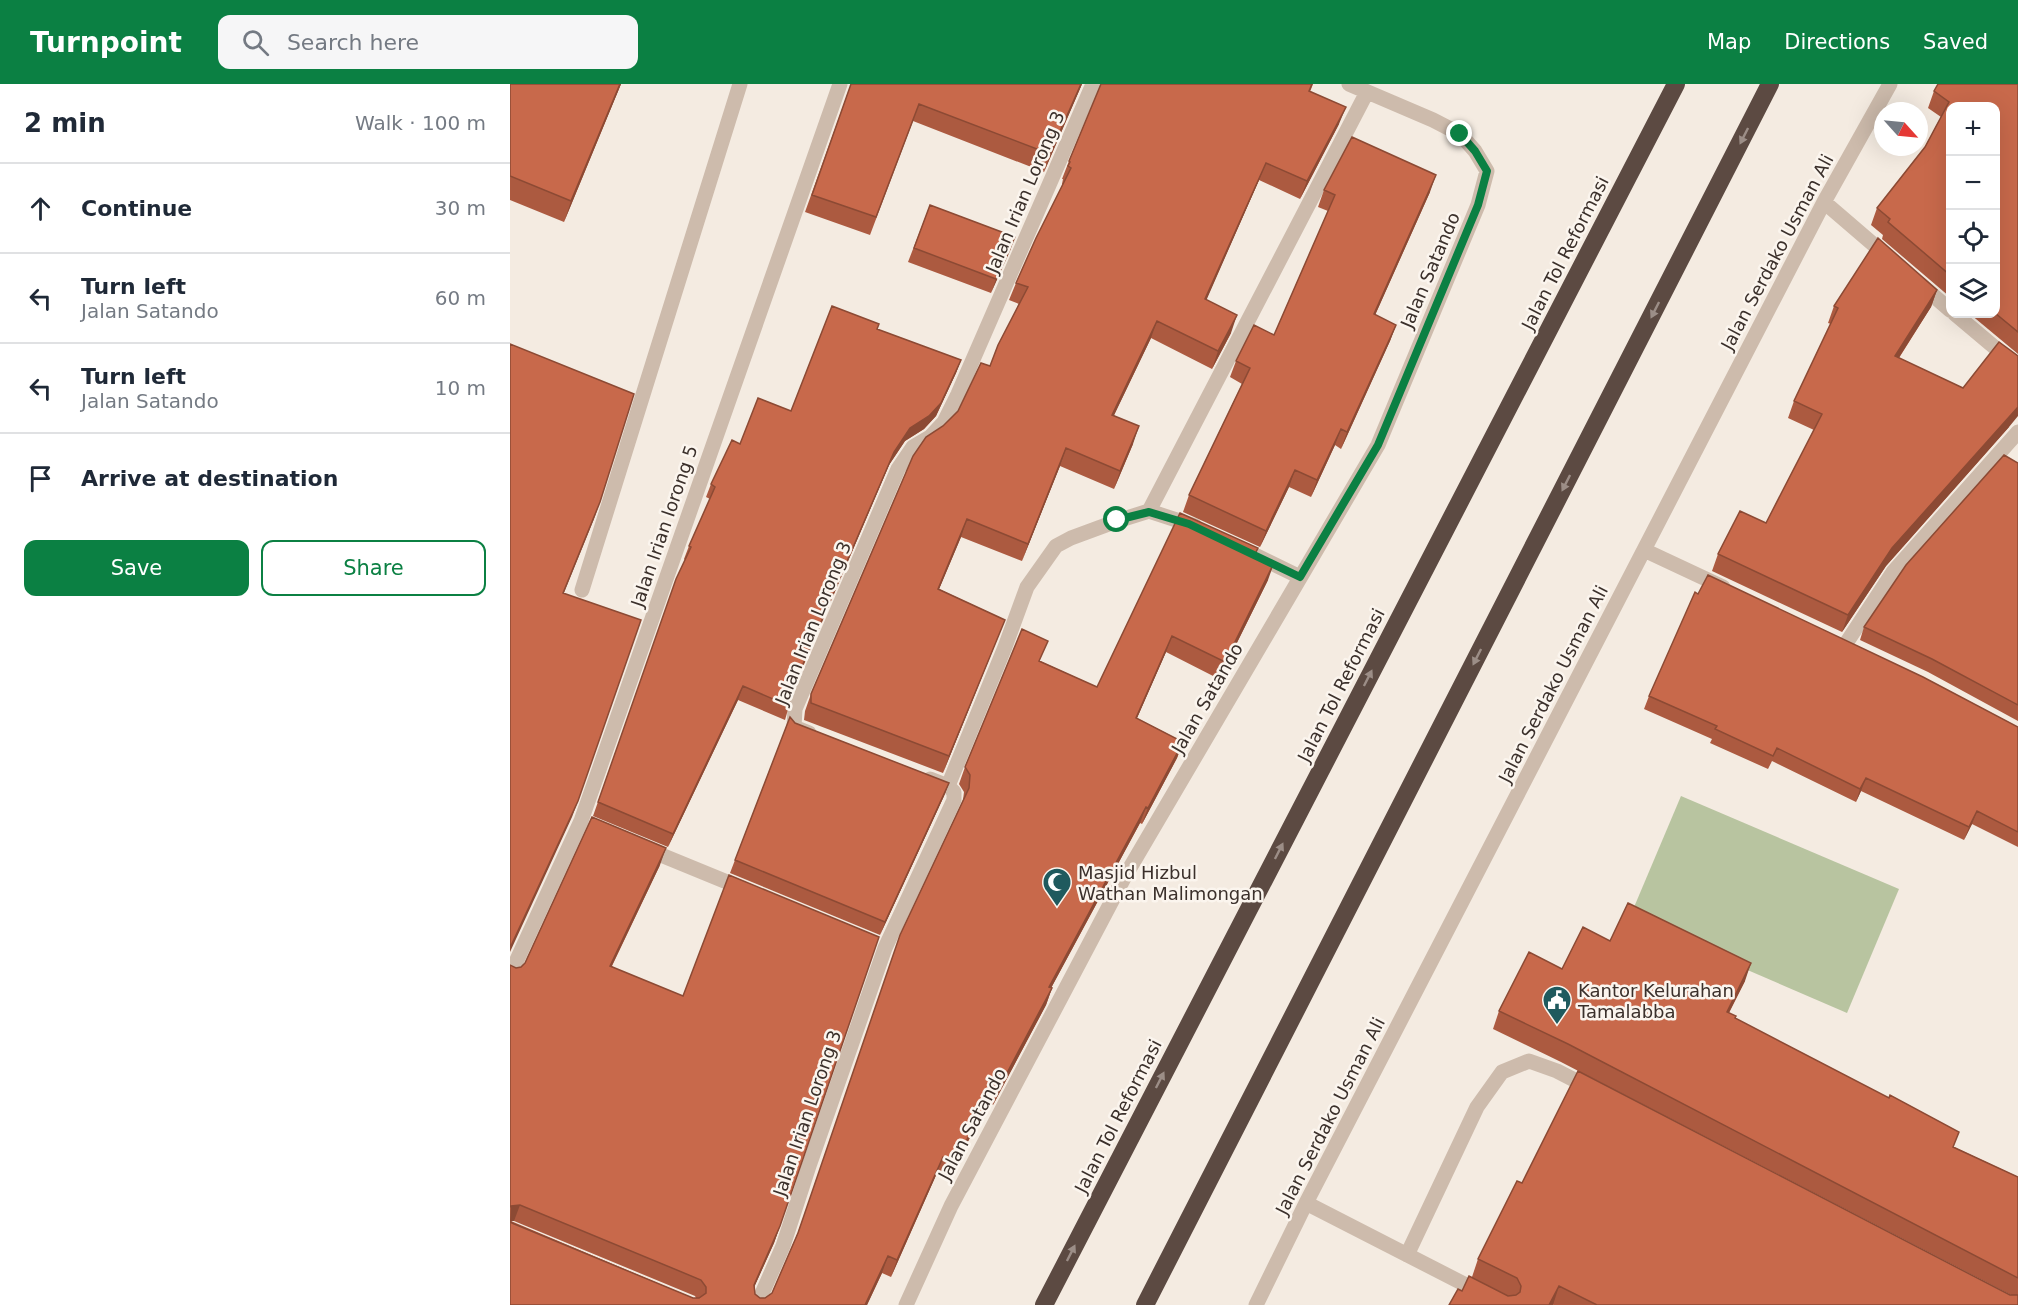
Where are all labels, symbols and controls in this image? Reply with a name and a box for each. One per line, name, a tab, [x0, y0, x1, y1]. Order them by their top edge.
search box	[218, 15, 638, 69]
text: Turnpoint	[30, 26, 182, 59]
icon: search	[239, 26, 272, 59]
text: Search here	[287, 30, 419, 55]
text: Map	[1707, 30, 1751, 54]
text: Directions	[1784, 30, 1890, 54]
text: Saved	[1923, 30, 1988, 54]
north arrow	[1874, 102, 1928, 156]
map controls	[1946, 102, 2000, 318]
button: +	[1946, 102, 2000, 156]
text: 2 min	[24, 108, 106, 138]
street label: Jalan Irian Lorong 3	[981, 108, 1069, 277]
text: Walk · 100 m	[355, 111, 486, 135]
route end	[1446, 120, 1472, 146]
one-way arrow	[1739, 127, 1749, 145]
street label: Jalan Serdako Usman Ali	[1716, 151, 1838, 354]
button: −	[1946, 156, 2000, 210]
street label: Jalan Tol Reformasi	[1517, 173, 1613, 334]
icon: ahead	[24, 192, 57, 225]
text: Continue	[81, 196, 192, 221]
text: 30 m	[435, 196, 486, 220]
street label: Jalan Satando	[1396, 209, 1464, 332]
button: locate	[1946, 210, 2000, 264]
button: layers	[1946, 264, 2000, 318]
text: Turn left	[81, 274, 186, 299]
icon: left	[24, 282, 57, 315]
text: 60 m	[435, 286, 486, 310]
text: Jalan Satando	[81, 299, 219, 323]
one-way arrow	[1650, 301, 1659, 318]
text: Turn left	[81, 364, 186, 389]
icon: left	[24, 372, 57, 405]
text: 10 m	[435, 376, 486, 400]
text: Jalan Satando	[81, 389, 219, 413]
street label: Jalan Irian lorong 5	[626, 442, 702, 610]
icon: arrive	[24, 462, 57, 495]
text: Arrive at destination	[81, 466, 338, 491]
one-way arrow	[1561, 475, 1571, 492]
route start	[1103, 506, 1129, 532]
street label: Jalan Irian Lorong 3	[770, 538, 855, 709]
button: Save	[24, 540, 249, 596]
button: Share	[261, 540, 486, 596]
street label: Jalan Serdako Usman Ali	[1494, 582, 1612, 787]
street label: Jalan Tol Reformasi	[1293, 605, 1389, 766]
street label: Jalan Satando	[1166, 639, 1247, 758]
one-way arrow	[1472, 648, 1482, 665]
one-way arrow	[1364, 669, 1373, 686]
one-way arrow	[1274, 842, 1284, 859]
place label: Masjid Hizbul Wathan Malimongan	[1078, 862, 1263, 904]
mosque icon: Masjid Hizbul Wathan Malimongan	[1041, 866, 1073, 908]
place label: Kantor Kelurahan Tamalabba	[1577, 980, 1734, 1022]
public building icon: Kantor Kelurahan Tamalabba	[1541, 984, 1573, 1026]
street label: Jalan Serdako Usman Ali	[1271, 1014, 1389, 1219]
street label: Jalan Irian Lorong 3	[768, 1027, 845, 1200]
street label: Jalan Tol Reformasi	[1070, 1036, 1166, 1197]
street label: Jalan Satando	[933, 1064, 1010, 1185]
one-way arrow	[1155, 1071, 1165, 1088]
one-way arrow	[1065, 1244, 1075, 1262]

